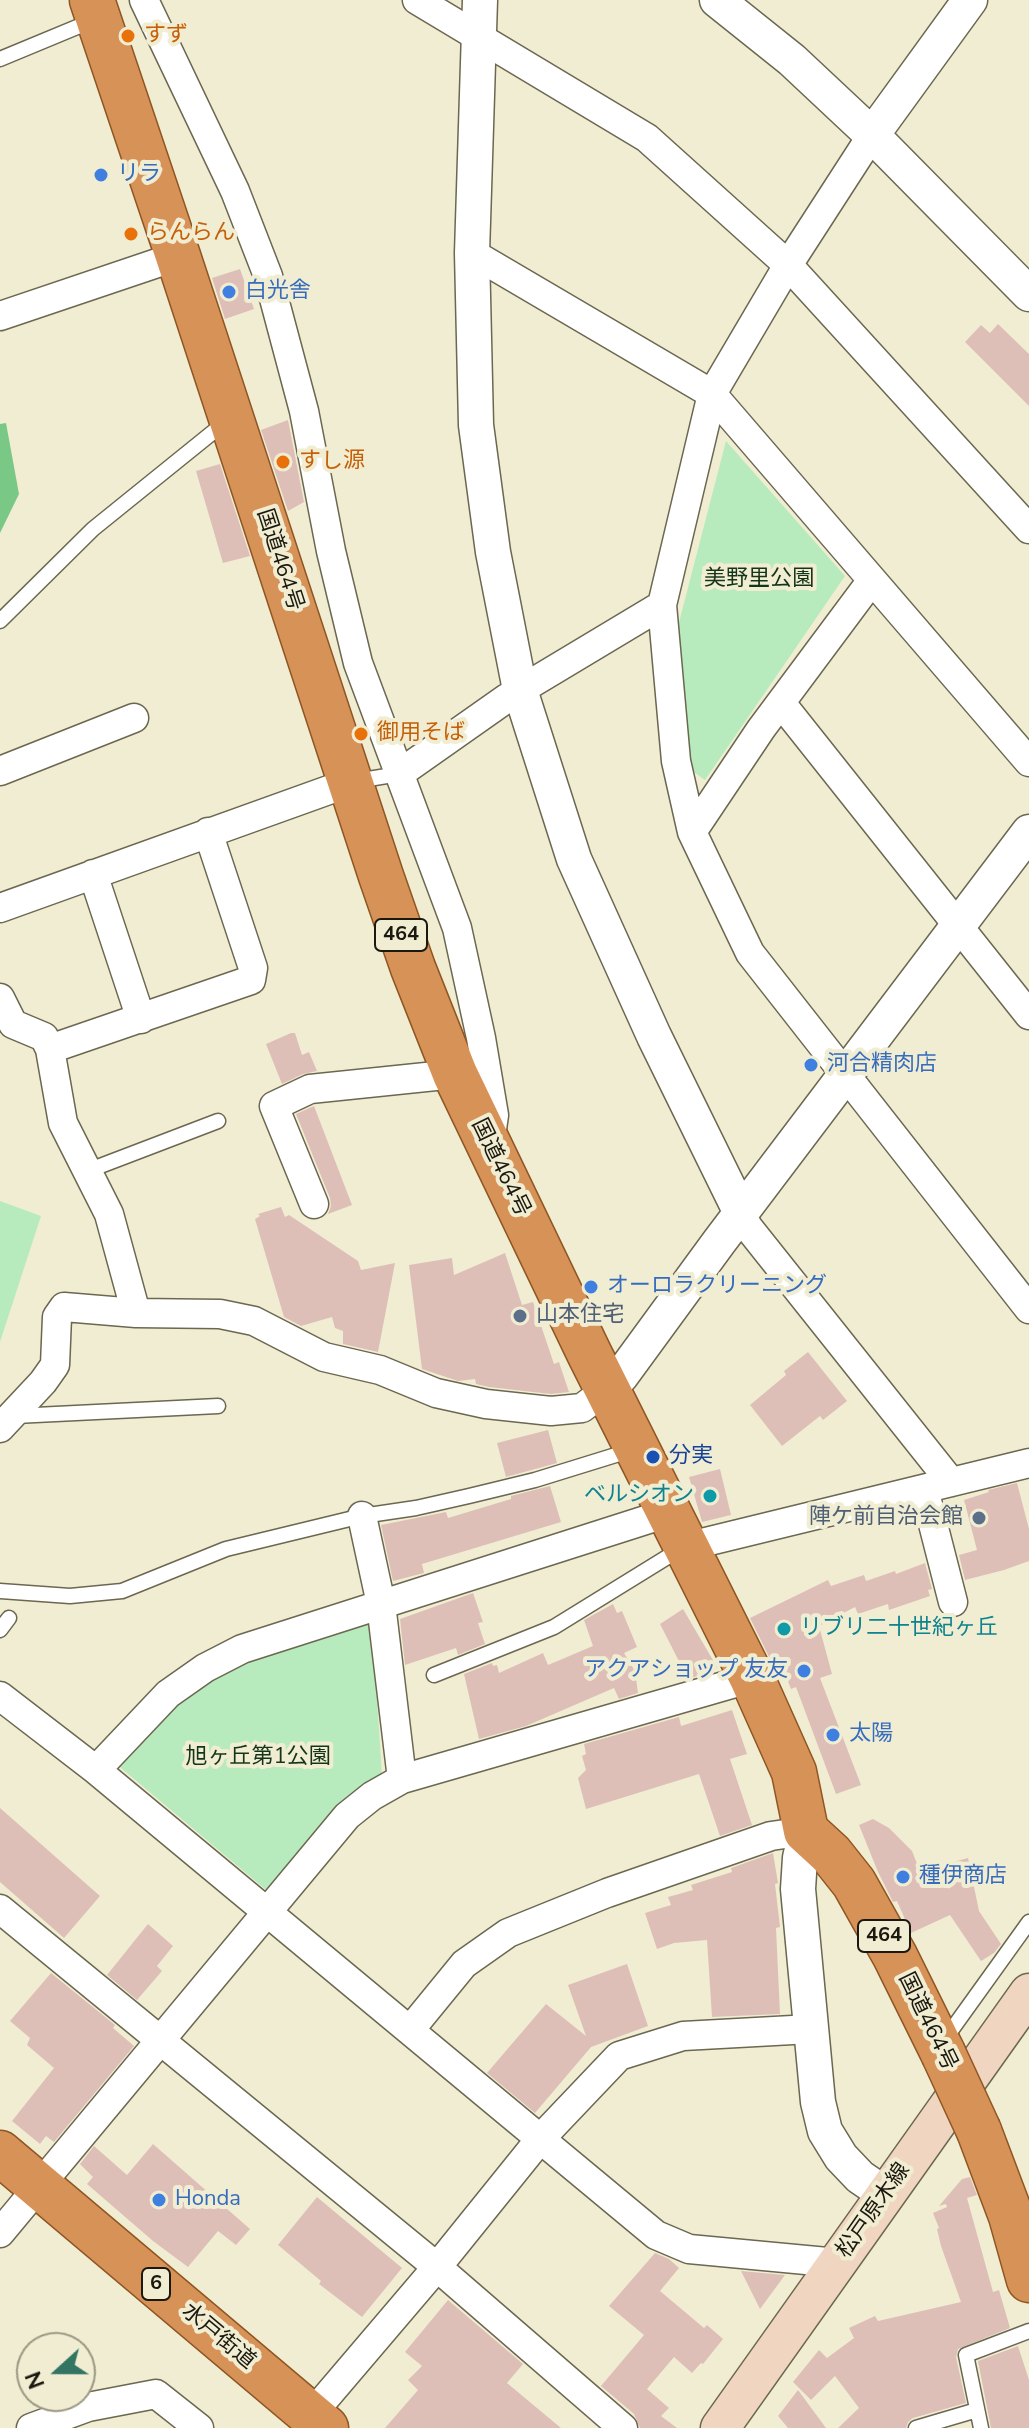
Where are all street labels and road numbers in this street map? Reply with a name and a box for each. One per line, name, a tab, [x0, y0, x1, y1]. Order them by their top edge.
street label: 国道464号	[250, 506, 308, 614]
road number: 464	[375, 919, 427, 951]
street label: 国道464号	[465, 1115, 535, 1221]
road number: 464	[858, 1920, 910, 1952]
street label: 国道464号	[892, 1969, 962, 2075]
street label: 松戸原木線	[832, 2158, 916, 2264]
road number: 6	[142, 2268, 170, 2300]
street label: 水戸街道	[176, 2299, 260, 2375]

